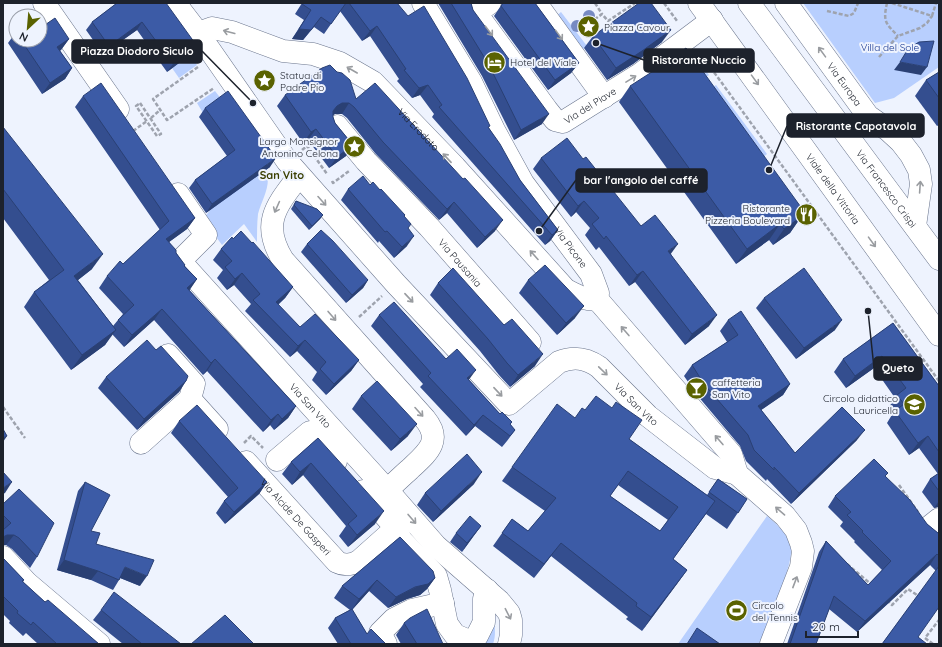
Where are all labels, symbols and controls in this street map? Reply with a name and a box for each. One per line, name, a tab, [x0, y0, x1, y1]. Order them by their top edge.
north arrow	[8, 8, 48, 48]
place icon: Piazza Cavour	[575, 14, 601, 40]
place label: Piazza Cavour	[604, 21, 670, 34]
one-way arrow	[485, 25, 493, 36]
one-way arrow	[223, 28, 236, 35]
text: N	[17, 29, 30, 45]
one-way arrow	[555, 29, 563, 40]
callout: Piazza Diodoro Siculo	[72, 40, 202, 63]
park label: Villa del Sole	[861, 41, 920, 54]
text: Piazza Diodoro Siculo	[80, 44, 194, 58]
one-way arrow	[818, 47, 826, 58]
hotel icon: Hotel del Viale	[481, 49, 507, 75]
callout: Ristorante Nuccio	[644, 49, 754, 72]
text: Ristorante Nuccio	[652, 53, 746, 67]
place label: Hotel del Viale	[510, 56, 577, 69]
street label: Via Europa	[825, 60, 865, 108]
one-way arrow	[346, 66, 358, 74]
place icon: Statua di Padre Pio	[252, 68, 278, 94]
place label: Statua di Padre Pio	[280, 69, 324, 94]
one-way arrow	[751, 74, 759, 85]
one-way arrow	[625, 75, 637, 83]
street label: Via del Piave	[561, 84, 619, 127]
street label: Via Erodoto	[395, 105, 442, 153]
callout: Ristorante Capotavola	[787, 114, 924, 137]
text: Ristorante Capotavola	[796, 119, 916, 133]
place icon: Largo Monsignor Antonino Celona	[341, 134, 367, 160]
place label: Largo Monsignor Antonino Celona	[259, 135, 338, 160]
street label: Via Francesco Crispi	[854, 147, 920, 230]
street label: Viale della Vittoria	[803, 151, 863, 227]
one-way arrow	[442, 153, 451, 164]
district label: San Vito	[260, 168, 304, 182]
callout: bar l'angolo del caffé	[576, 169, 707, 192]
text: bar l'angolo del caffé	[583, 173, 699, 187]
one-way arrow	[917, 181, 924, 194]
one-way arrow	[317, 196, 326, 206]
one-way arrow	[272, 201, 280, 213]
restaurant icon: Ristorante Pizzeria Boulevard	[793, 201, 819, 227]
place label: Ristorante Pizzeria Boulevard	[705, 202, 790, 227]
street label: Via Picone	[551, 224, 591, 271]
street label: Via Pausania	[436, 236, 485, 289]
one-way arrow	[868, 236, 876, 247]
one-way arrow	[529, 250, 539, 260]
one-way arrow	[404, 293, 414, 303]
one-way arrow	[327, 310, 336, 321]
one-way arrow	[621, 327, 630, 337]
callout: Queto	[874, 357, 922, 380]
text: Queto	[882, 361, 914, 375]
one-way arrow	[598, 366, 608, 376]
bar icon: caffetteria San Vito	[683, 375, 709, 401]
place label: caffetteria San Vito	[712, 376, 761, 401]
street label: Via San Vito	[287, 380, 334, 430]
street label: Via San Vito	[612, 380, 661, 428]
one-way arrow	[494, 387, 503, 398]
school or university icon: Circolo didattico Lauricella	[901, 391, 927, 417]
place label: Circolo didattico Lauricella	[823, 392, 898, 417]
one-way arrow	[414, 407, 423, 418]
one-way arrow	[715, 436, 724, 446]
street label: Via Alcide De Gasperi	[258, 476, 334, 558]
one-way arrow	[775, 507, 785, 516]
one-way arrow	[408, 514, 417, 525]
one-way arrow	[792, 576, 800, 588]
sports icon: Circolo del Tennis	[723, 598, 749, 624]
place label: Circolo del Tennis	[752, 599, 798, 624]
one-way arrow	[505, 608, 512, 620]
scale bar	[806, 613, 858, 639]
text: 20 m	[812, 619, 840, 634]

